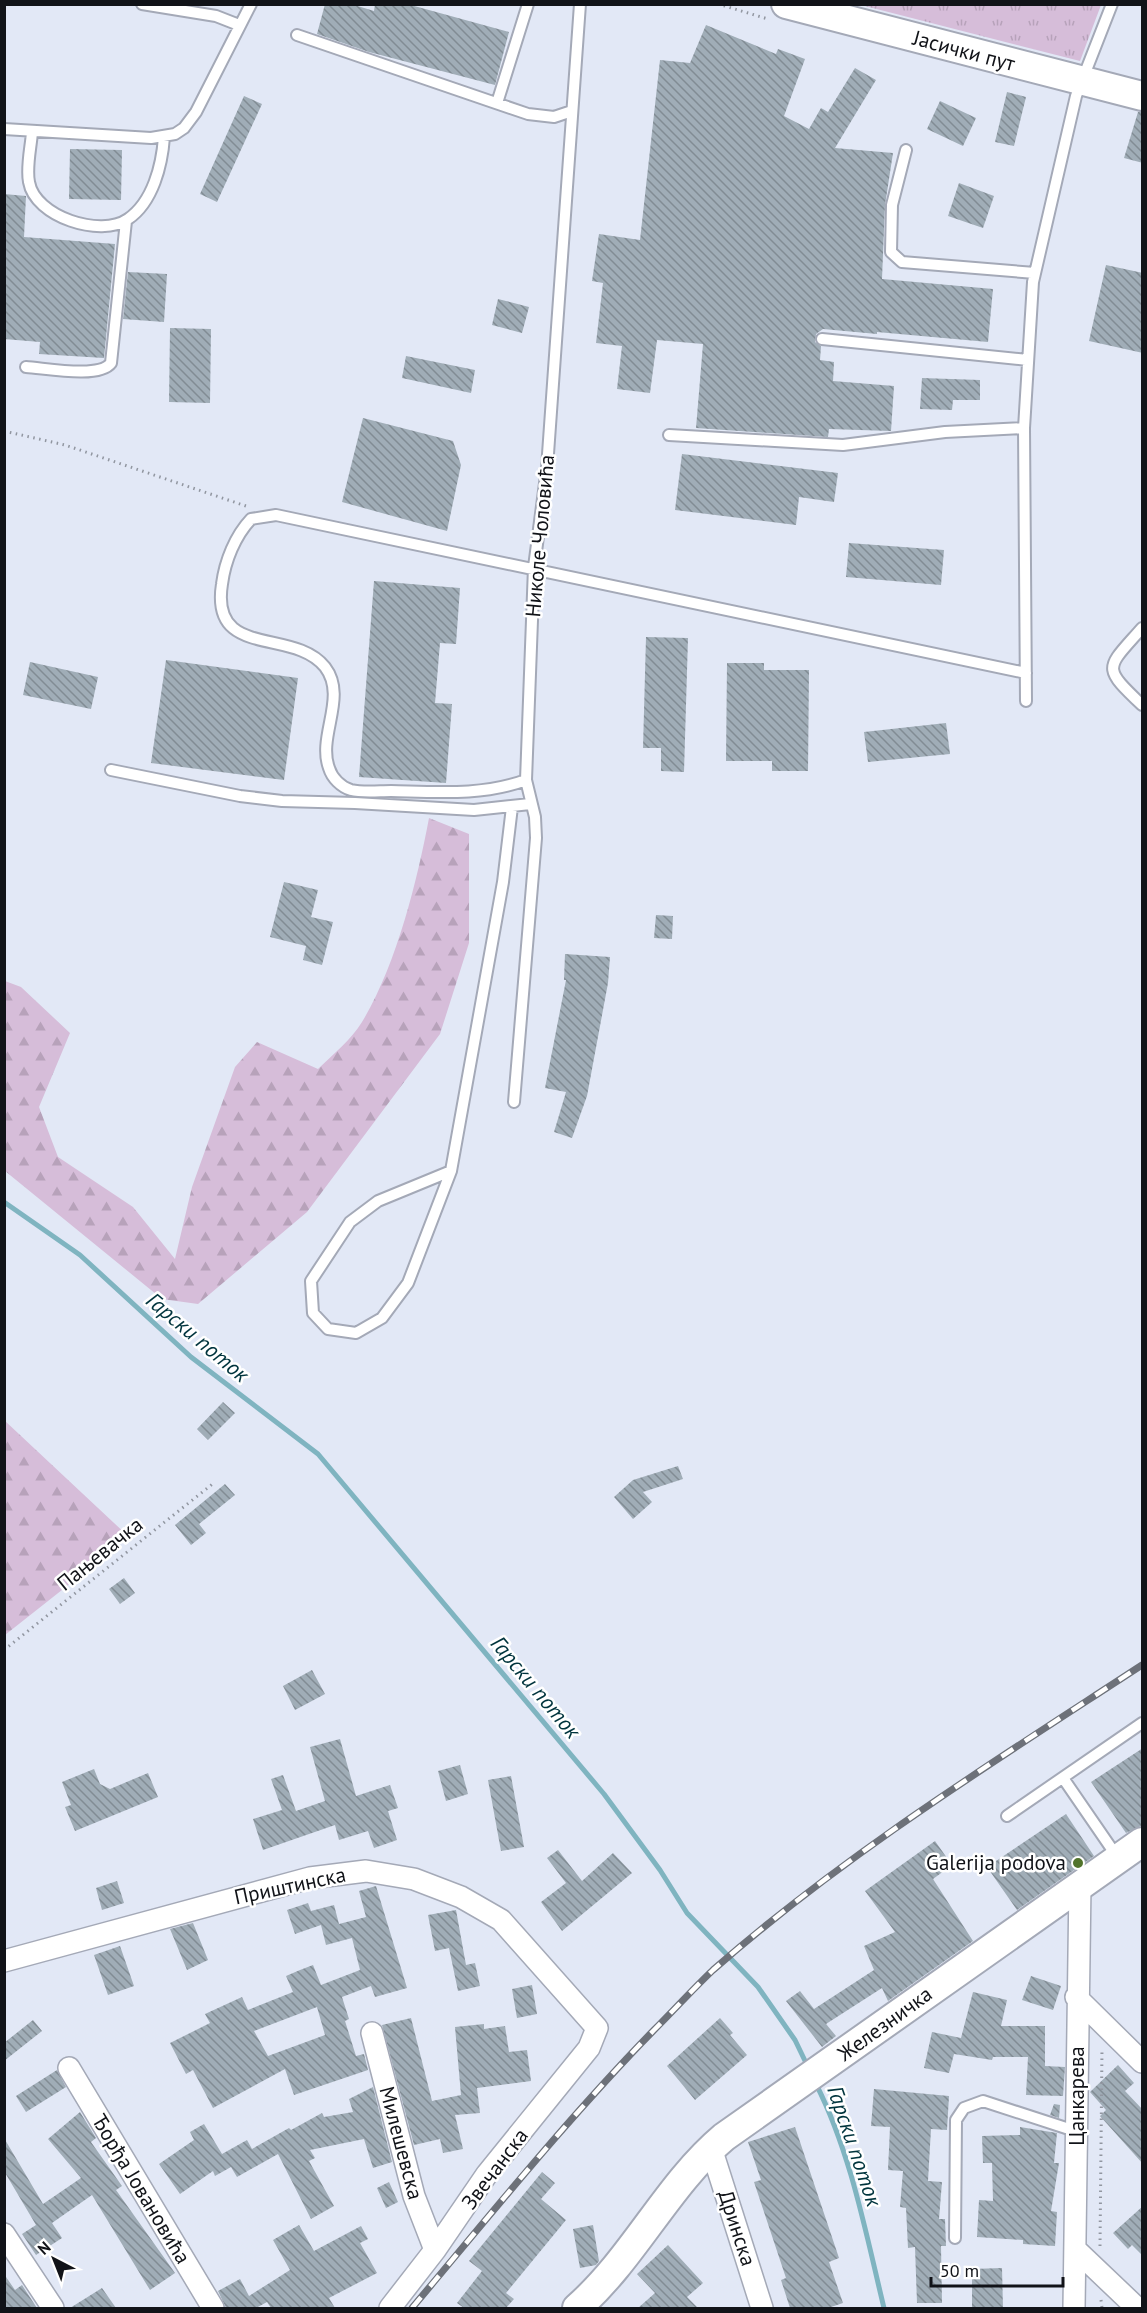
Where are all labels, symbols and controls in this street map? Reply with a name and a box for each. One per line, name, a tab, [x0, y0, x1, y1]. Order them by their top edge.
street label: Јасички пут	[909, 24, 1019, 77]
street label: Николе Чоловића	[519, 454, 560, 618]
water label: Гарски поток	[141, 1286, 256, 1389]
street label: Пањевачка	[51, 1511, 148, 1596]
water label: Гарски поток	[485, 1630, 588, 1745]
place label: Galerija podova	[926, 1849, 1066, 1876]
marker: Galerija podova	[1071, 1856, 1085, 1870]
street label: Приштинска	[232, 1861, 348, 1910]
street label: Железничка	[831, 1980, 937, 2068]
street label: Цанкарева	[1063, 2046, 1090, 2146]
water label: Гарски поток	[821, 2082, 889, 2211]
street label: Милешевска	[373, 2083, 430, 2202]
street label: Ђорђа Јовановића	[86, 2109, 197, 2269]
street label: Звечанска	[455, 2123, 534, 2215]
street label: Дринска	[713, 2187, 762, 2269]
north arrow	[24, 2229, 84, 2289]
text: N	[33, 2237, 55, 2259]
scale bar	[931, 2250, 1063, 2288]
text: 50 m	[940, 2259, 979, 2282]

